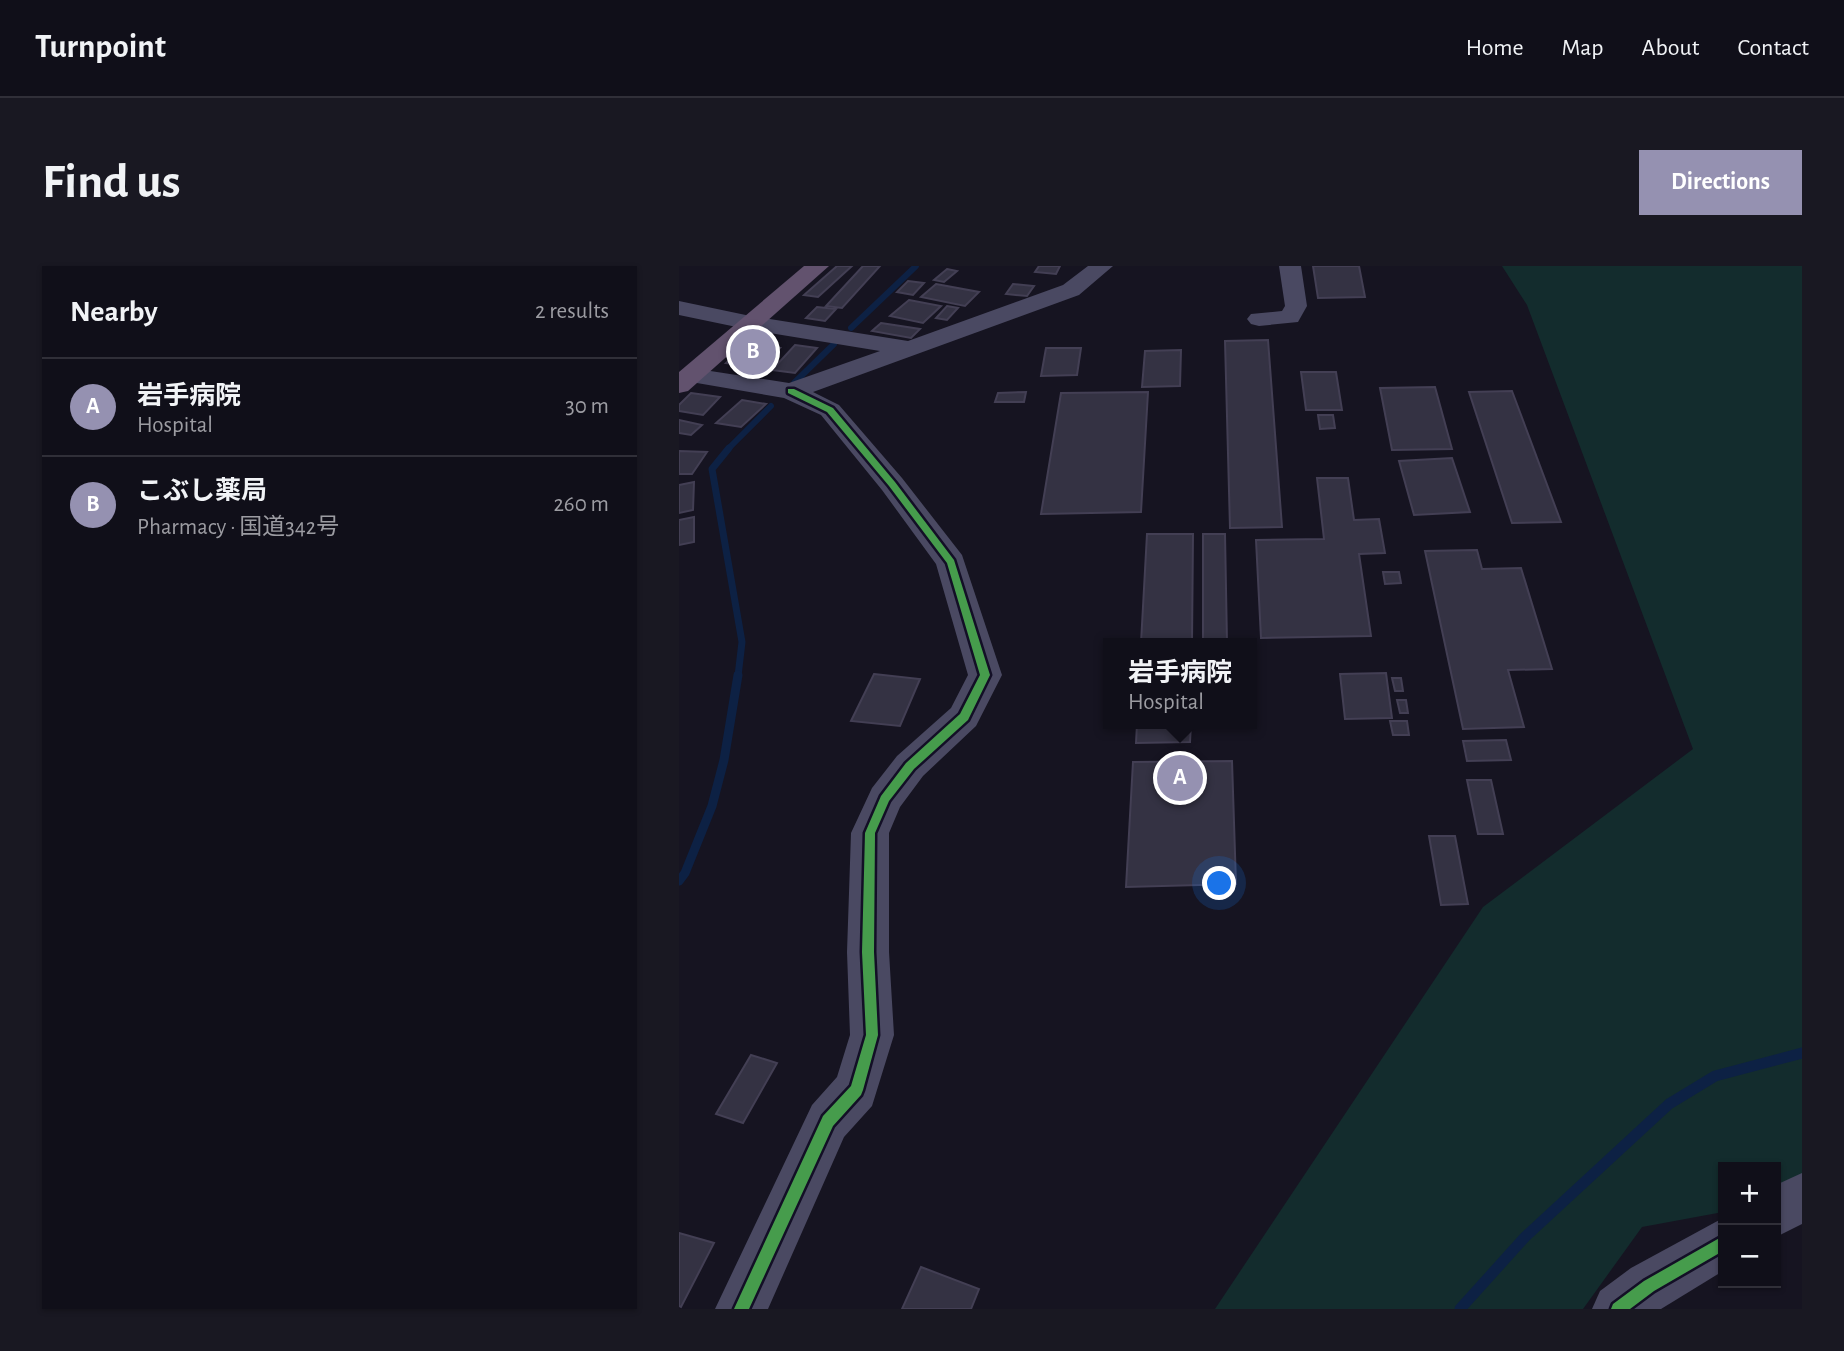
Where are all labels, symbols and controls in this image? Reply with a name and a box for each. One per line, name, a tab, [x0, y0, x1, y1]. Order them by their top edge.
text: Turnpoint	[35, 31, 166, 64]
text: Home	[1466, 36, 1524, 60]
text: Map	[1562, 36, 1604, 60]
text: About	[1642, 36, 1699, 60]
text: Contact	[1737, 36, 1809, 60]
button: Directions	[1639, 150, 1802, 215]
text: Find us	[42, 158, 181, 207]
text: Nearby	[70, 297, 158, 327]
text: 2 results	[535, 300, 609, 323]
pin: B	[730, 326, 776, 378]
text: 岩手病院	[137, 383, 241, 409]
text: A	[86, 395, 100, 418]
text: 30 m	[565, 395, 609, 418]
text: Hospital	[137, 414, 213, 437]
text: こぶし薬局	[137, 478, 267, 504]
text: B	[86, 493, 100, 516]
text: 260 m	[553, 493, 609, 516]
text: Pharmacy · 国道342号	[137, 516, 339, 539]
popup	[1103, 638, 1257, 729]
text: 岩手病院	[1128, 660, 1232, 686]
text: Hospital	[1128, 691, 1204, 714]
pin: A	[1157, 752, 1203, 804]
your location	[1202, 866, 1236, 900]
map controls	[1718, 1162, 1781, 1288]
button: +	[1718, 1162, 1781, 1225]
button: −	[1718, 1225, 1781, 1288]

